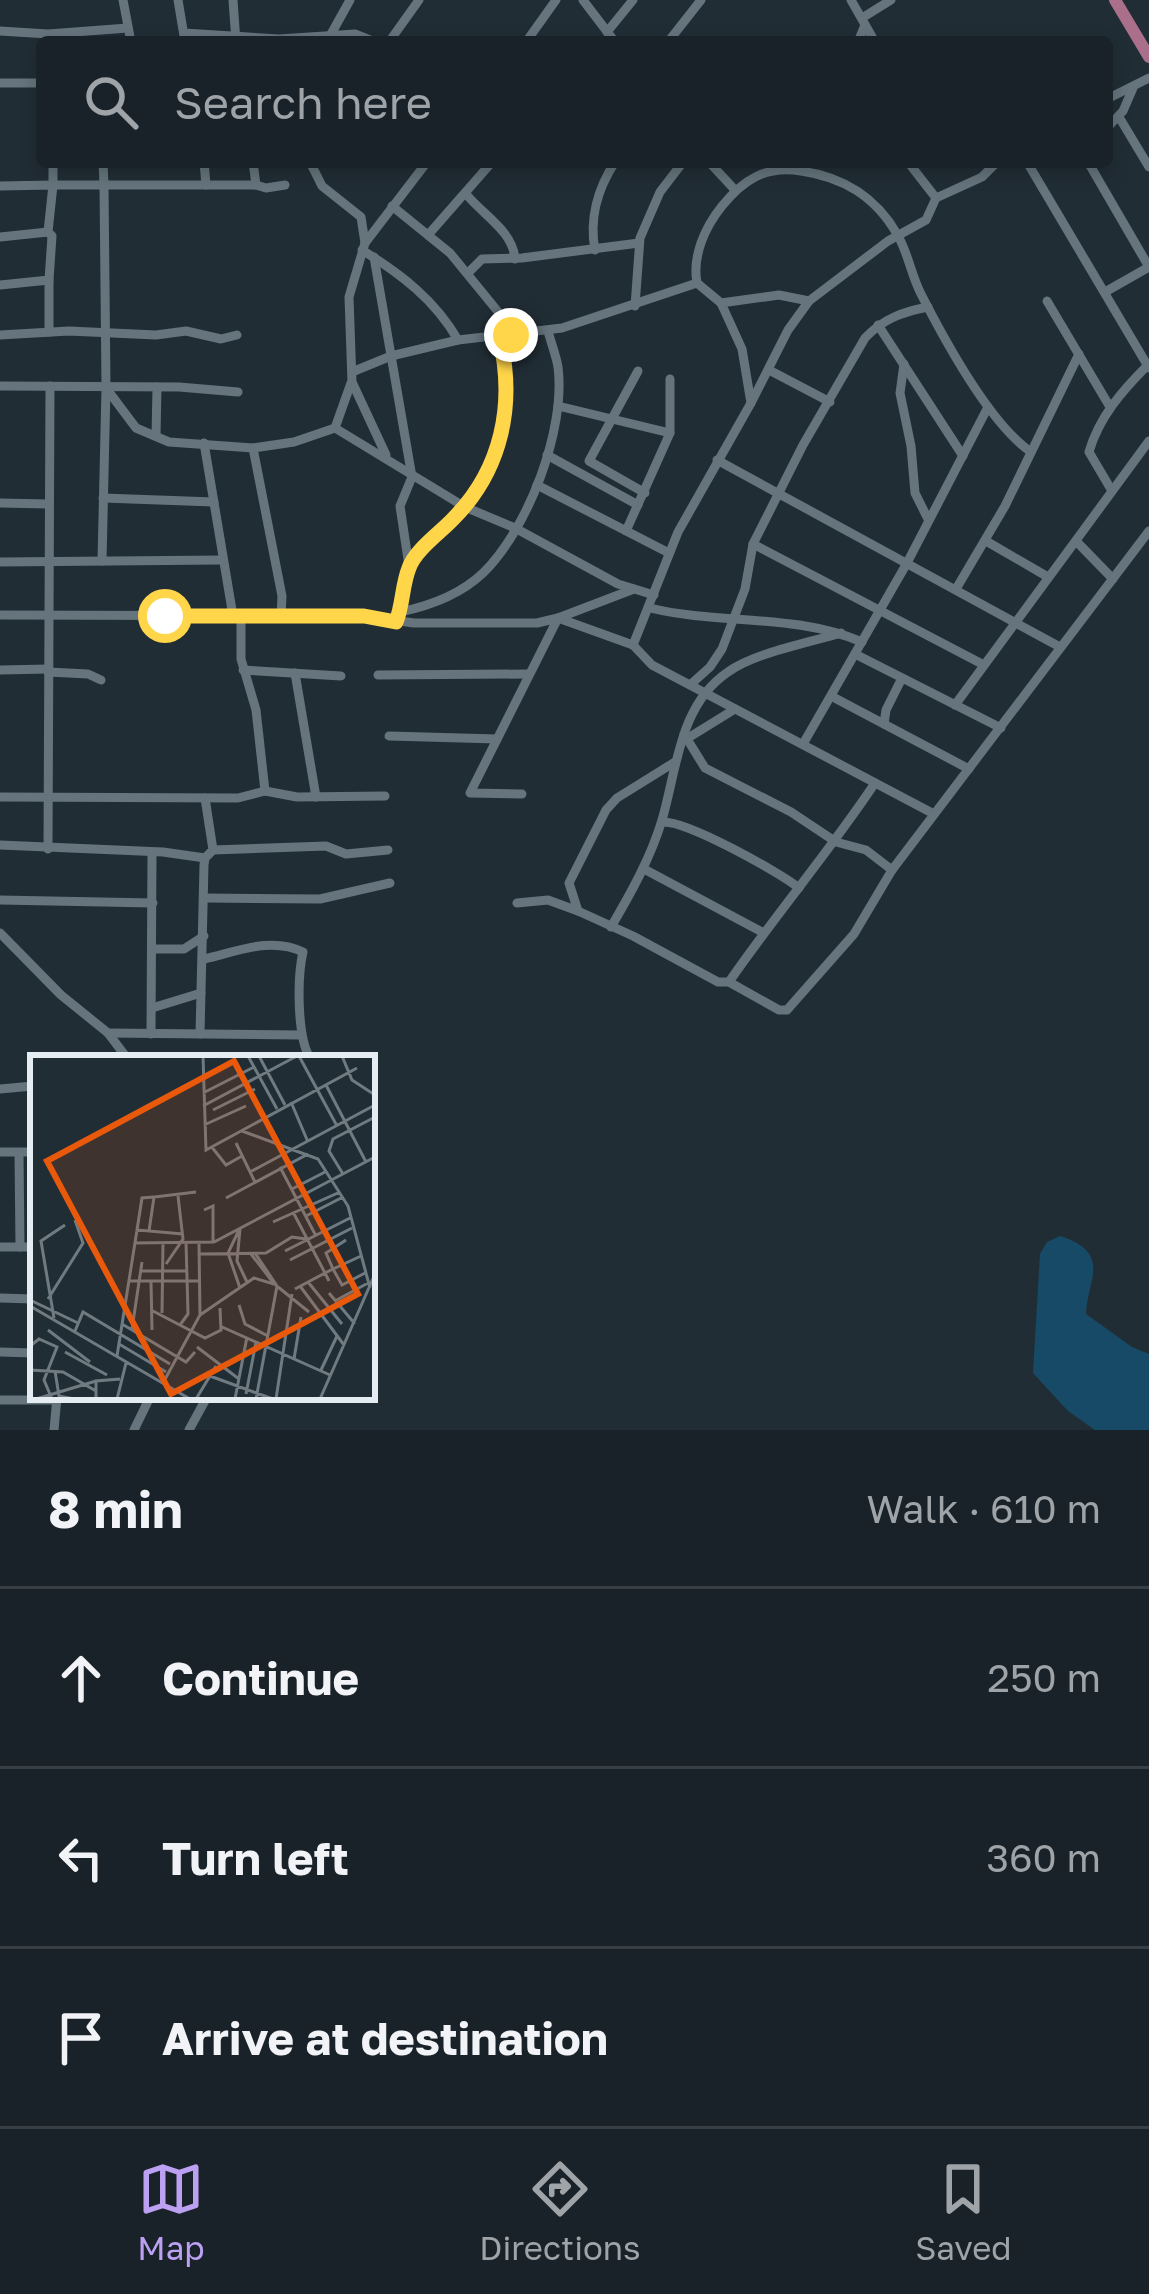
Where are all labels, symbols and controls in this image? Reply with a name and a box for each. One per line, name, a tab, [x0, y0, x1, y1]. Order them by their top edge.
search box	[36, 36, 1113, 168]
icon: search	[78, 69, 144, 135]
text: Search here	[174, 75, 432, 129]
route end	[484, 308, 538, 362]
route start	[138, 589, 192, 643]
inset map	[30, 1055, 375, 1400]
text: 8 min	[48, 1478, 183, 1539]
text: Walk · 610 m	[866, 1485, 1101, 1532]
icon: ahead	[48, 1645, 114, 1711]
text: Continue	[162, 1651, 359, 1705]
text: 250 m	[987, 1654, 1101, 1701]
icon: left	[48, 1825, 114, 1891]
text: Turn left	[162, 1831, 349, 1885]
text: 360 m	[986, 1834, 1101, 1881]
icon: arrive	[48, 2005, 114, 2071]
text: Arrive at destination	[162, 2011, 608, 2065]
tab: Map	[137, 2156, 205, 2267]
tab: Directions	[479, 2156, 641, 2267]
tab: Saved	[915, 2156, 1012, 2267]

